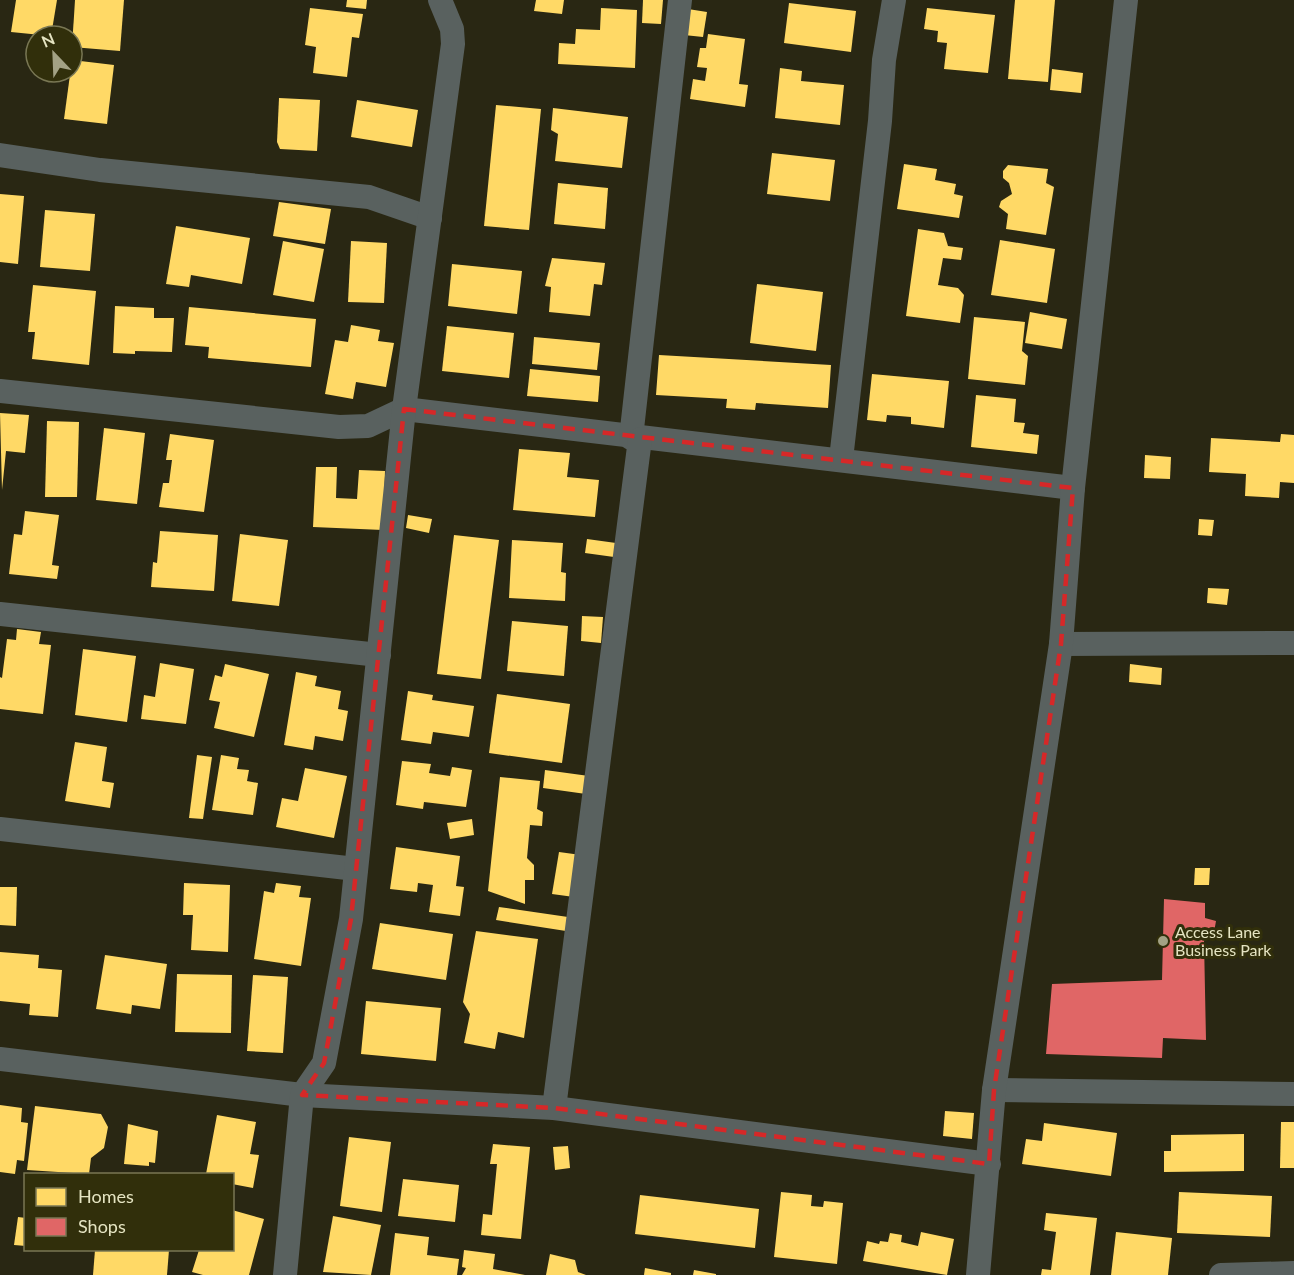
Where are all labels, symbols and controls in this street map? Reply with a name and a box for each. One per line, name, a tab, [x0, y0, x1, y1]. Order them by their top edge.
north arrow	[24, 24, 84, 84]
text: N	[39, 29, 57, 51]
place label: Access Lane Business Park	[1175, 922, 1272, 959]
marker: Access Lane Business Park	[1156, 934, 1170, 948]
legend	[24, 1173, 234, 1251]
text: Homes	[78, 1185, 134, 1207]
text: Shops	[78, 1215, 126, 1237]

